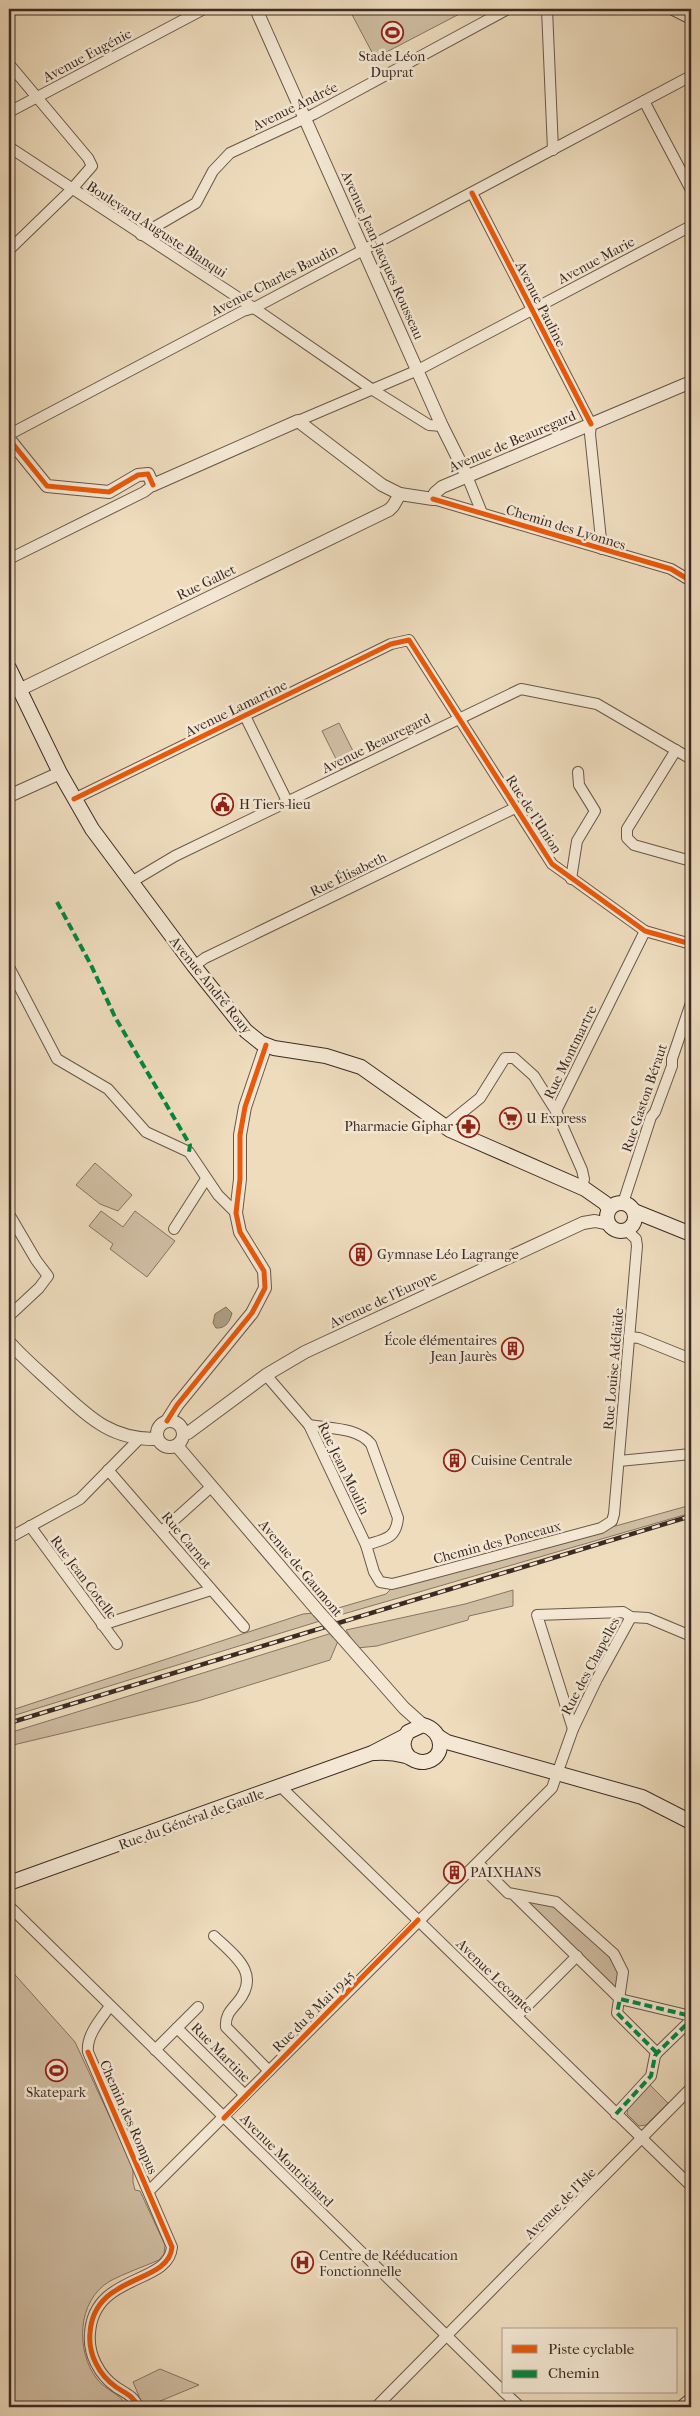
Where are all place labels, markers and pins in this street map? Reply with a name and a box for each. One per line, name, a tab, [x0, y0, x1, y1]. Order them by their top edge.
sports icon: Stade Léon Duprat	[380, 21, 404, 45]
place label: Stade Léon Duprat	[359, 48, 425, 81]
public building icon: H Tiers-lieu	[211, 792, 235, 816]
place label: H Tiers-lieu	[239, 796, 311, 813]
supermarket icon: U Express	[498, 1106, 522, 1130]
place label: U Express	[526, 1110, 586, 1127]
pharmacy icon: Pharmacie Giphar	[457, 1114, 481, 1138]
place label: Pharmacie Giphar	[344, 1118, 453, 1135]
building icon: Gymnase Léo Lagrange	[349, 1242, 373, 1266]
place label: Gymnase Léo Lagrange	[377, 1246, 519, 1263]
place label: École élémentaires Jean Jaurès	[384, 1331, 497, 1365]
building icon: École élémentaires Jean Jaurès	[501, 1336, 525, 1360]
building icon: Cuisine Centrale	[443, 1448, 467, 1472]
place label: Cuisine Centrale	[471, 1452, 572, 1469]
building icon: PAIXHANS	[442, 1860, 466, 1884]
place label: PAIXHANS	[470, 1864, 541, 1881]
sports icon: Skatepark	[44, 2058, 68, 2082]
place label: Skatepark	[26, 2084, 87, 2101]
place label: Centre de Rééducation Fonctionnelle	[319, 2247, 458, 2280]
hospital icon: Centre de Rééducation Fonctionnelle	[291, 2251, 315, 2275]

